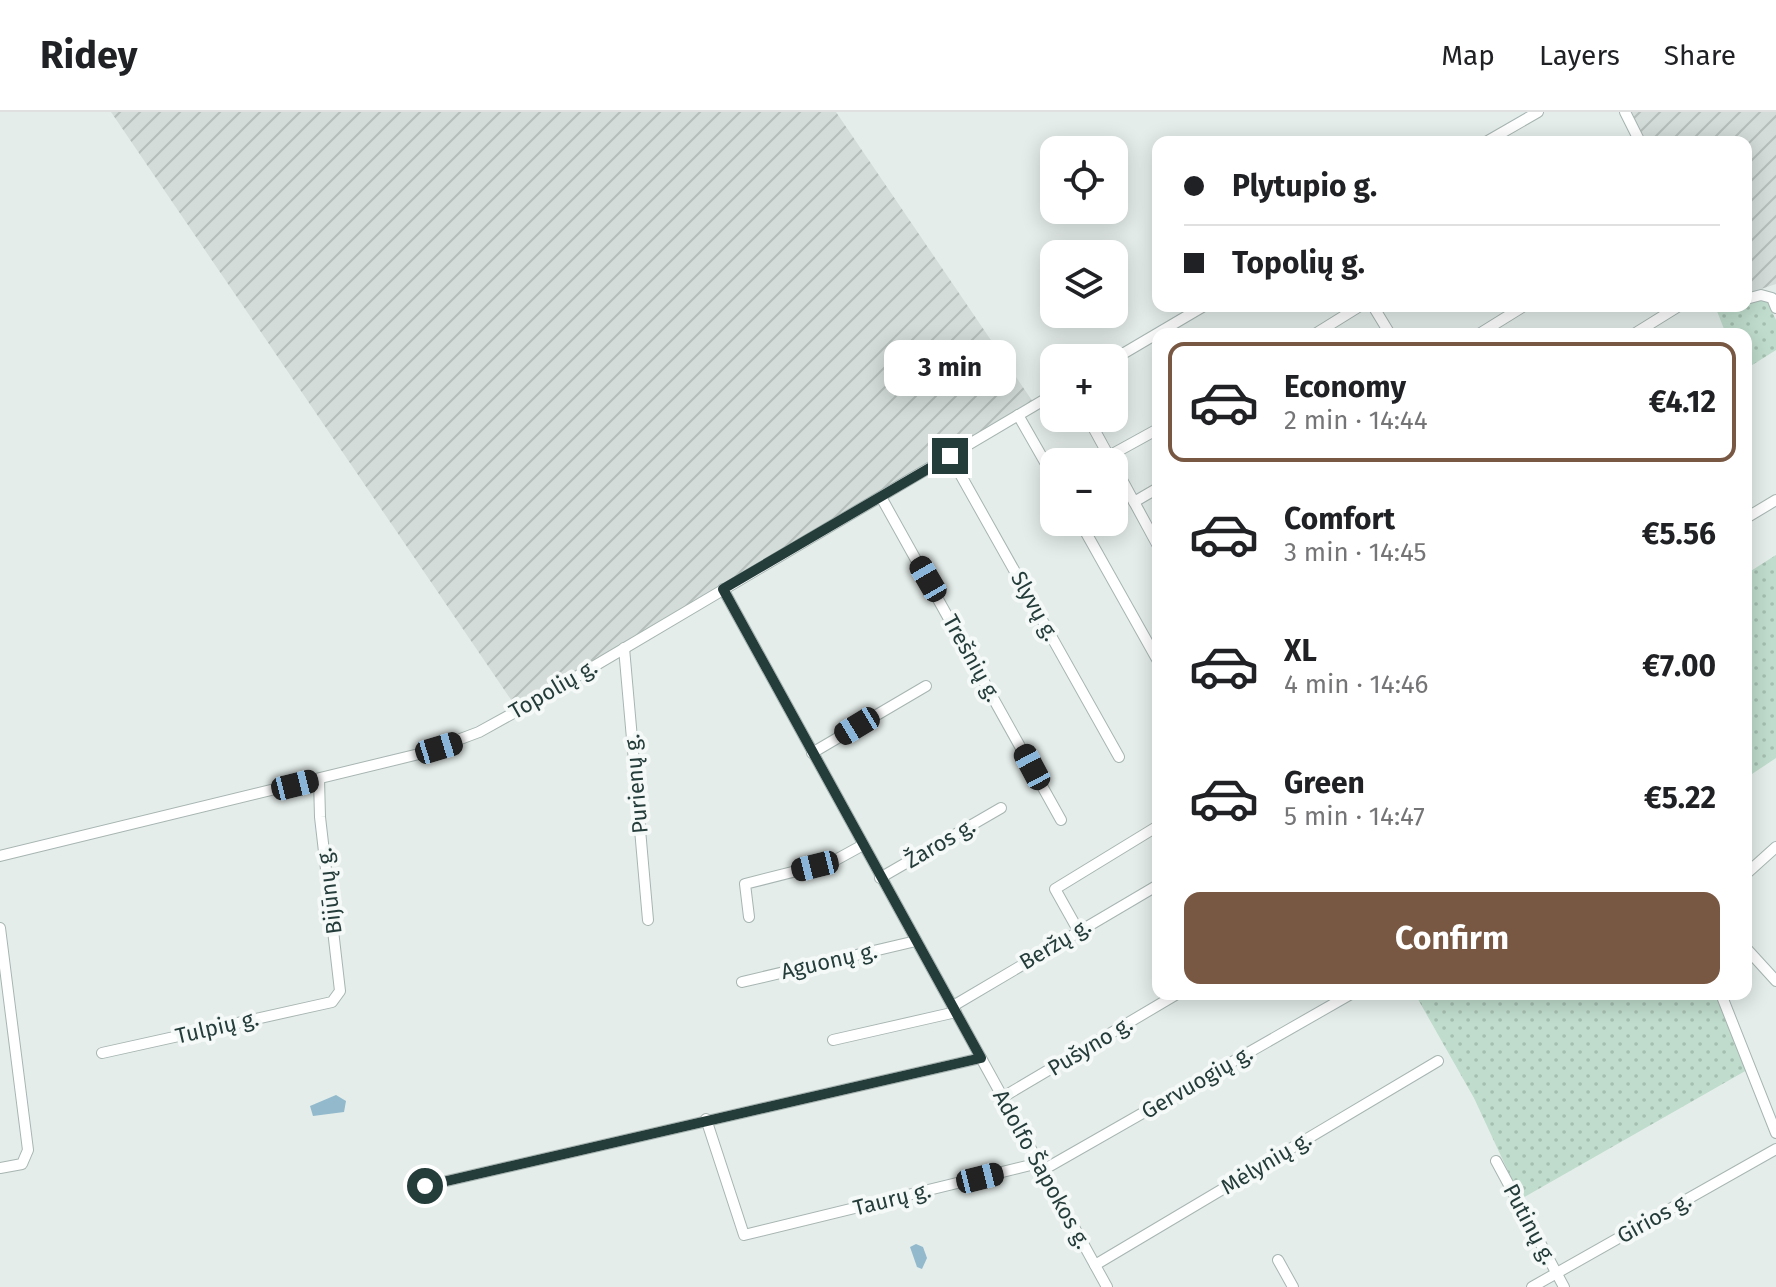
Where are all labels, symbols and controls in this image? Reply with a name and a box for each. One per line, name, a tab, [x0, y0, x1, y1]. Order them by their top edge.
text: Ridey	[40, 32, 137, 78]
text: Map	[1441, 39, 1495, 72]
text: Layers	[1539, 39, 1620, 72]
text: Share	[1664, 39, 1736, 72]
map controls	[1040, 136, 1128, 536]
button: locate	[1040, 136, 1128, 224]
text: Plytupio g.	[1232, 168, 1377, 204]
button: layers	[1040, 240, 1128, 328]
text: Topolių g.	[1232, 245, 1365, 281]
callout: 3 min	[884, 340, 1016, 396]
button: +	[1040, 344, 1128, 432]
text: 3 min	[918, 352, 982, 383]
icon: car	[1188, 366, 1260, 438]
text: Economy	[1284, 369, 1406, 405]
text: €4.12	[1649, 384, 1716, 420]
text: 2 min · 14:44	[1284, 405, 1428, 436]
route end	[932, 438, 968, 474]
button: −	[1040, 448, 1128, 536]
icon: car	[1188, 498, 1260, 570]
text: Comfort	[1284, 501, 1395, 537]
text: €5.56	[1642, 516, 1716, 552]
text: 3 min · 14:45	[1284, 537, 1427, 568]
car	[906, 552, 950, 606]
street label: Slyvų g.	[1005, 567, 1065, 645]
street label: Trešnių g.	[937, 610, 1007, 706]
icon: car	[1188, 630, 1260, 702]
text: XL	[1284, 633, 1317, 669]
text: €7.00	[1642, 648, 1716, 684]
street label: Topolių g.	[504, 653, 602, 725]
text: 4 min · 14:46	[1284, 669, 1428, 700]
car	[830, 703, 884, 749]
car	[413, 730, 465, 766]
street label: Purienų g.	[618, 733, 654, 835]
car	[1010, 740, 1054, 794]
icon: car	[1188, 762, 1260, 834]
text: Green	[1284, 765, 1365, 801]
car	[269, 768, 321, 802]
text: €5.22	[1644, 780, 1716, 816]
text: 5 min · 14:47	[1284, 801, 1425, 832]
street label: Žaros g.	[900, 812, 980, 874]
street label: Bijūnų g.	[310, 846, 348, 936]
car	[789, 849, 841, 883]
button: Confirm	[1184, 892, 1720, 984]
street label: Beržų g.	[1014, 912, 1096, 976]
street label: Aguonų g.	[778, 937, 880, 985]
street label: Tulpių g.	[173, 1004, 261, 1050]
street label: Pušyno g.	[1043, 1010, 1137, 1082]
street label: Gervuogių g.	[1137, 1039, 1257, 1125]
street label: Adolfo Šapokos g.	[987, 1085, 1097, 1253]
street label: Mėlynių g.	[1216, 1126, 1316, 1200]
car	[954, 1161, 1006, 1195]
route start	[407, 1168, 443, 1204]
street label: Taurų g.	[850, 1176, 934, 1222]
street label: Putinų g.	[1498, 1179, 1562, 1269]
street label: Girios g.	[1612, 1187, 1696, 1249]

